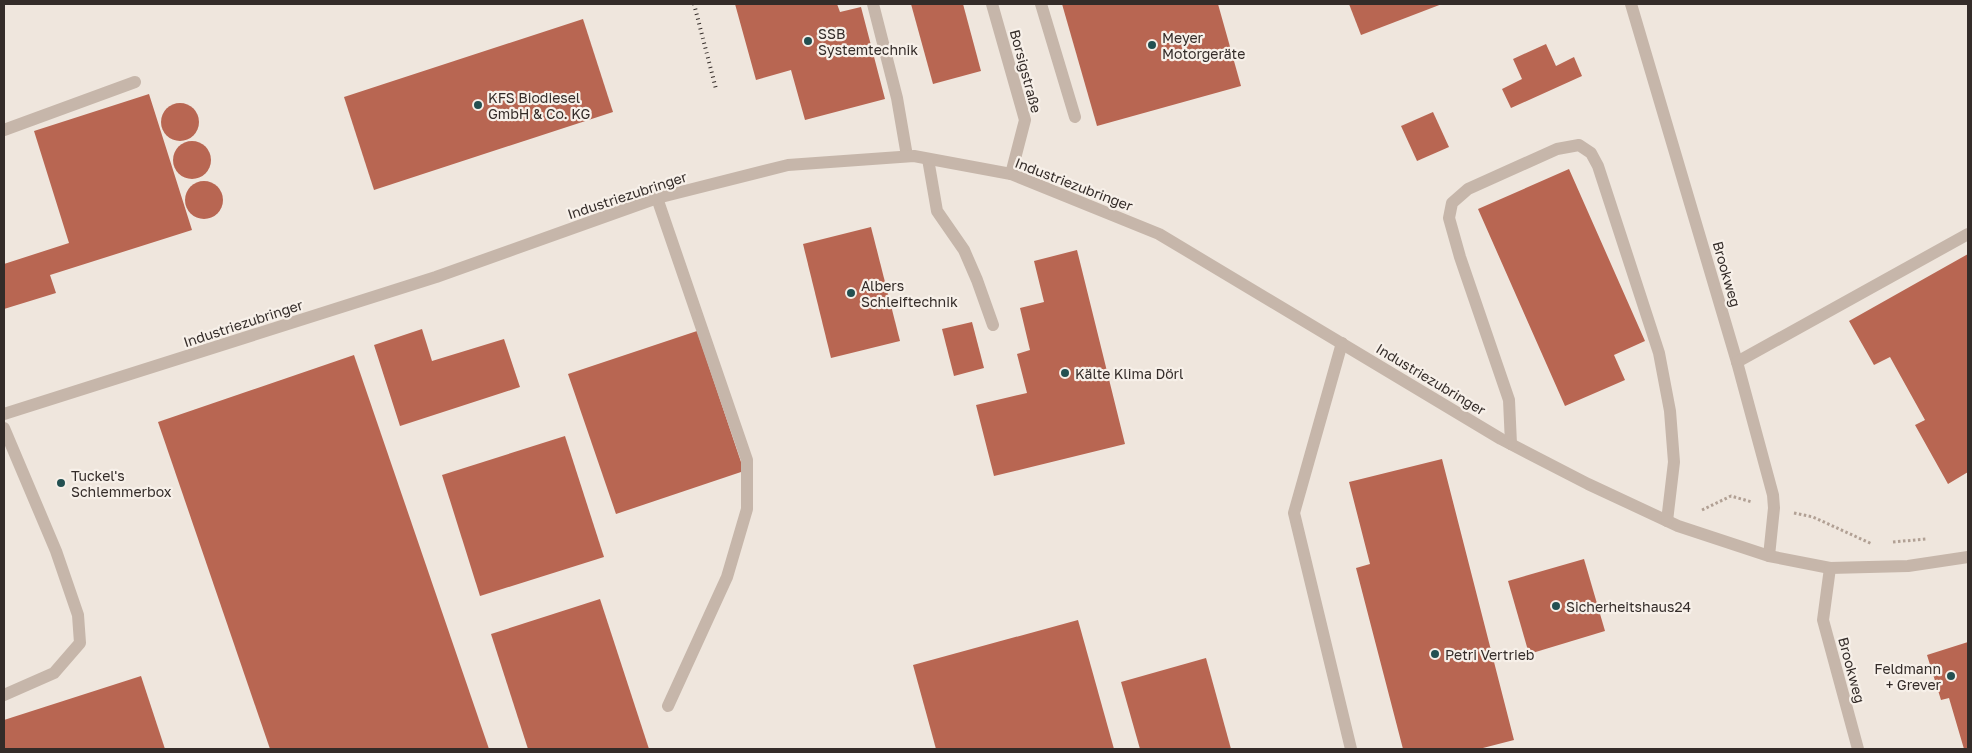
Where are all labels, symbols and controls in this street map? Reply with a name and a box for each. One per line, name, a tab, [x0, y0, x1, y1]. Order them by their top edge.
place label: SSB Systemtechnik	[818, 25, 918, 58]
street label: Borsigstraße	[1007, 27, 1045, 115]
place label: Meyer Motorgeräte	[1162, 29, 1245, 62]
marker: SSB Systemtechnik	[802, 35, 814, 47]
marker: Meyer Motorgeräte	[1146, 39, 1158, 51]
place label: KFS Biodiesel GmbH & Co. KG	[488, 89, 591, 122]
marker: KFS Biodiesel GmbH & Co. KG	[472, 99, 484, 111]
street label: Industriezubringer	[1013, 154, 1136, 214]
street label: Industriezubringer	[565, 167, 689, 222]
street label: Brookweg	[1710, 239, 1744, 309]
place label: Albers Schleiftechnik	[861, 277, 958, 310]
marker: Albers Schleiftechnik	[845, 287, 857, 299]
street label: Industriezubringer	[181, 295, 305, 350]
street label: Industriezubringer	[1373, 340, 1489, 419]
place label: Kälte Klima Dörl	[1075, 365, 1184, 382]
marker: Kälte Klima Dörl	[1059, 367, 1071, 379]
place label: Tuckel's Schlemmerbox	[71, 467, 172, 500]
marker: Tuckel's Schlemmerbox	[55, 477, 67, 489]
place label: Sicherheitshaus24	[1566, 598, 1691, 615]
marker: Sicherheitshaus24	[1550, 600, 1562, 612]
street label: Brookweg	[1835, 635, 1869, 705]
place label: Petri Vertrieb	[1445, 646, 1534, 663]
marker: Petri Vertrieb	[1429, 648, 1441, 660]
place label: Feldmann + Grever	[1874, 660, 1942, 693]
marker: Feldmann + Grever	[1945, 670, 1957, 682]

